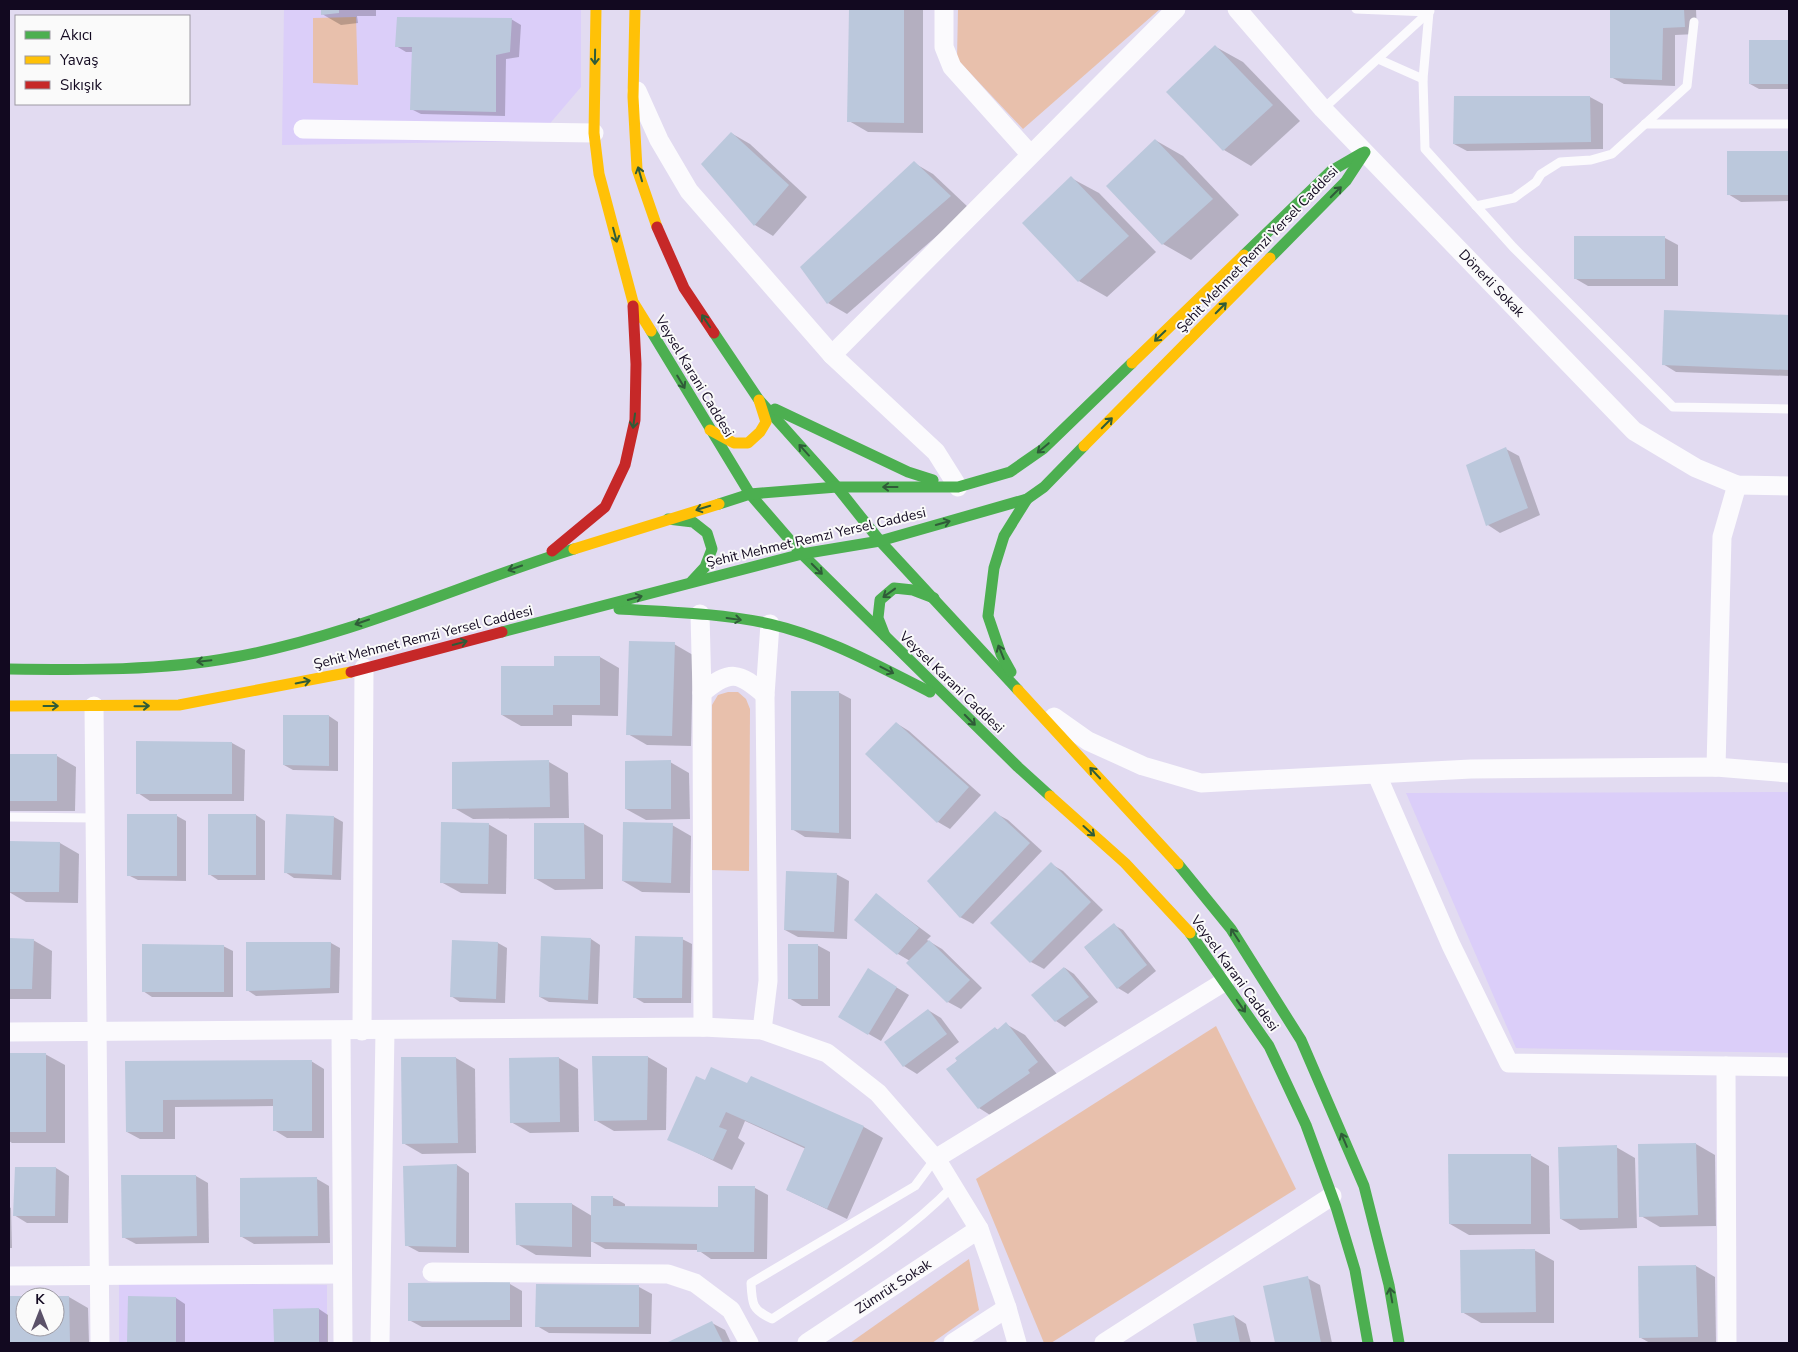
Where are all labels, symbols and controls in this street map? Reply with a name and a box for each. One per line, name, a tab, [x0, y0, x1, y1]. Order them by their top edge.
legend	[15, 15, 190, 105]
text: Akıcı	[60, 25, 92, 45]
one-way arrow	[591, 49, 600, 65]
text: Yavaş	[59, 50, 98, 70]
text: Sıkışık	[60, 75, 102, 95]
street label: Şehit Mehmet Remzi Yersel Caddesi	[1172, 162, 1342, 337]
one-way arrow	[634, 167, 644, 183]
one-way arrow	[1330, 186, 1342, 198]
one-way arrow	[611, 227, 620, 243]
street label: Dönerli Sokak	[1454, 245, 1529, 322]
one-way arrow	[1215, 302, 1227, 314]
street label: Veysel Karani Caddesi	[650, 311, 738, 441]
one-way arrow	[701, 315, 711, 329]
one-way arrow	[1154, 330, 1166, 342]
one-way arrow	[677, 374, 687, 388]
one-way arrow	[629, 413, 639, 429]
one-way arrow	[1101, 417, 1113, 429]
one-way arrow	[1036, 443, 1049, 454]
one-way arrow	[799, 444, 810, 457]
one-way arrow	[882, 482, 898, 492]
street label: Şehit Mehmet Remzi Yersel Caddesi	[704, 503, 928, 572]
one-way arrow	[696, 504, 712, 514]
one-way arrow	[935, 517, 951, 527]
one-way arrow	[811, 563, 824, 575]
one-way arrow	[508, 564, 523, 573]
one-way arrow	[882, 588, 896, 598]
one-way arrow	[626, 592, 642, 602]
street label: Şehit Mehmet Remzi Yersel Caddesi	[312, 601, 535, 674]
one-way arrow	[726, 614, 742, 624]
one-way arrow	[354, 618, 370, 627]
street label: Veysel Karani Caddesi	[894, 627, 1008, 737]
one-way arrow	[452, 638, 468, 647]
one-way arrow	[996, 645, 1005, 660]
one-way arrow	[197, 656, 213, 666]
one-way arrow	[880, 665, 895, 675]
one-way arrow	[294, 676, 310, 686]
one-way arrow	[42, 701, 59, 711]
one-way arrow	[134, 701, 150, 710]
one-way arrow	[964, 714, 977, 726]
one-way arrow	[1089, 767, 1101, 779]
one-way arrow	[1083, 825, 1096, 837]
street label: Veysel Karani Caddesi	[1186, 911, 1283, 1035]
one-way arrow	[1230, 929, 1240, 943]
one-way arrow	[1236, 999, 1246, 1013]
one-way arrow	[1339, 1133, 1348, 1148]
street label: Zümrüt Sokak	[852, 1254, 936, 1318]
north arrow	[15, 1287, 65, 1337]
one-way arrow	[1385, 1288, 1395, 1304]
text: K	[35, 1290, 45, 1309]

